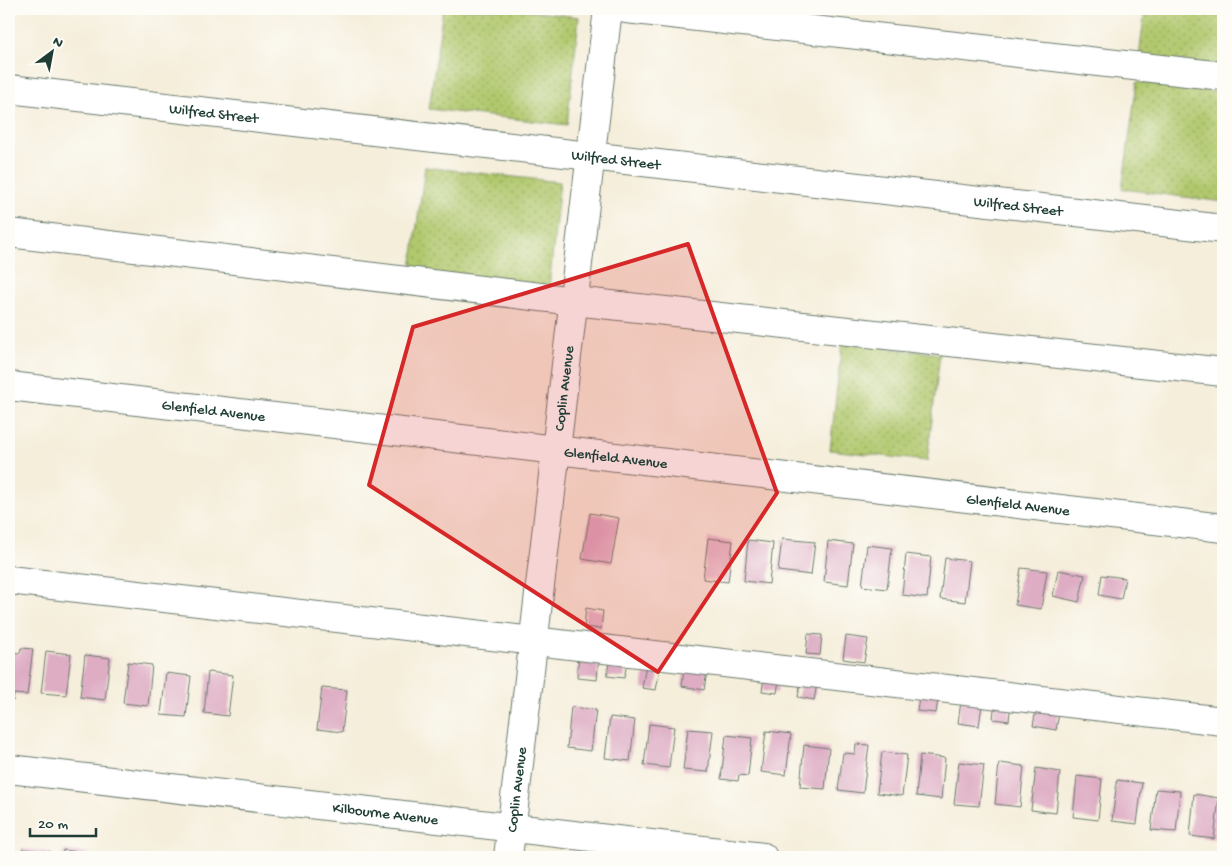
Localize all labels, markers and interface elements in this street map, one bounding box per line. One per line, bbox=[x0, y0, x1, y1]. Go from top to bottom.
north arrow bbox=[28, 28, 78, 78]
text: N bbox=[49, 33, 66, 53]
street label: Wilfred Street bbox=[168, 101, 261, 129]
street label: Wilfred Street bbox=[570, 147, 663, 175]
street label: Wilfred Street bbox=[973, 193, 1065, 222]
street label: Coplin Avenue bbox=[551, 345, 579, 432]
street label: Glenfield Avenue bbox=[161, 397, 266, 427]
street label: Glenfield Avenue bbox=[563, 444, 669, 474]
street label: Glenfield Avenue bbox=[965, 491, 1071, 521]
street label: Coplin Avenue bbox=[504, 746, 532, 833]
street label: Kilbourne Avenue bbox=[331, 800, 439, 830]
scale bar bbox=[30, 806, 96, 838]
text: 20 m bbox=[38, 816, 68, 834]

